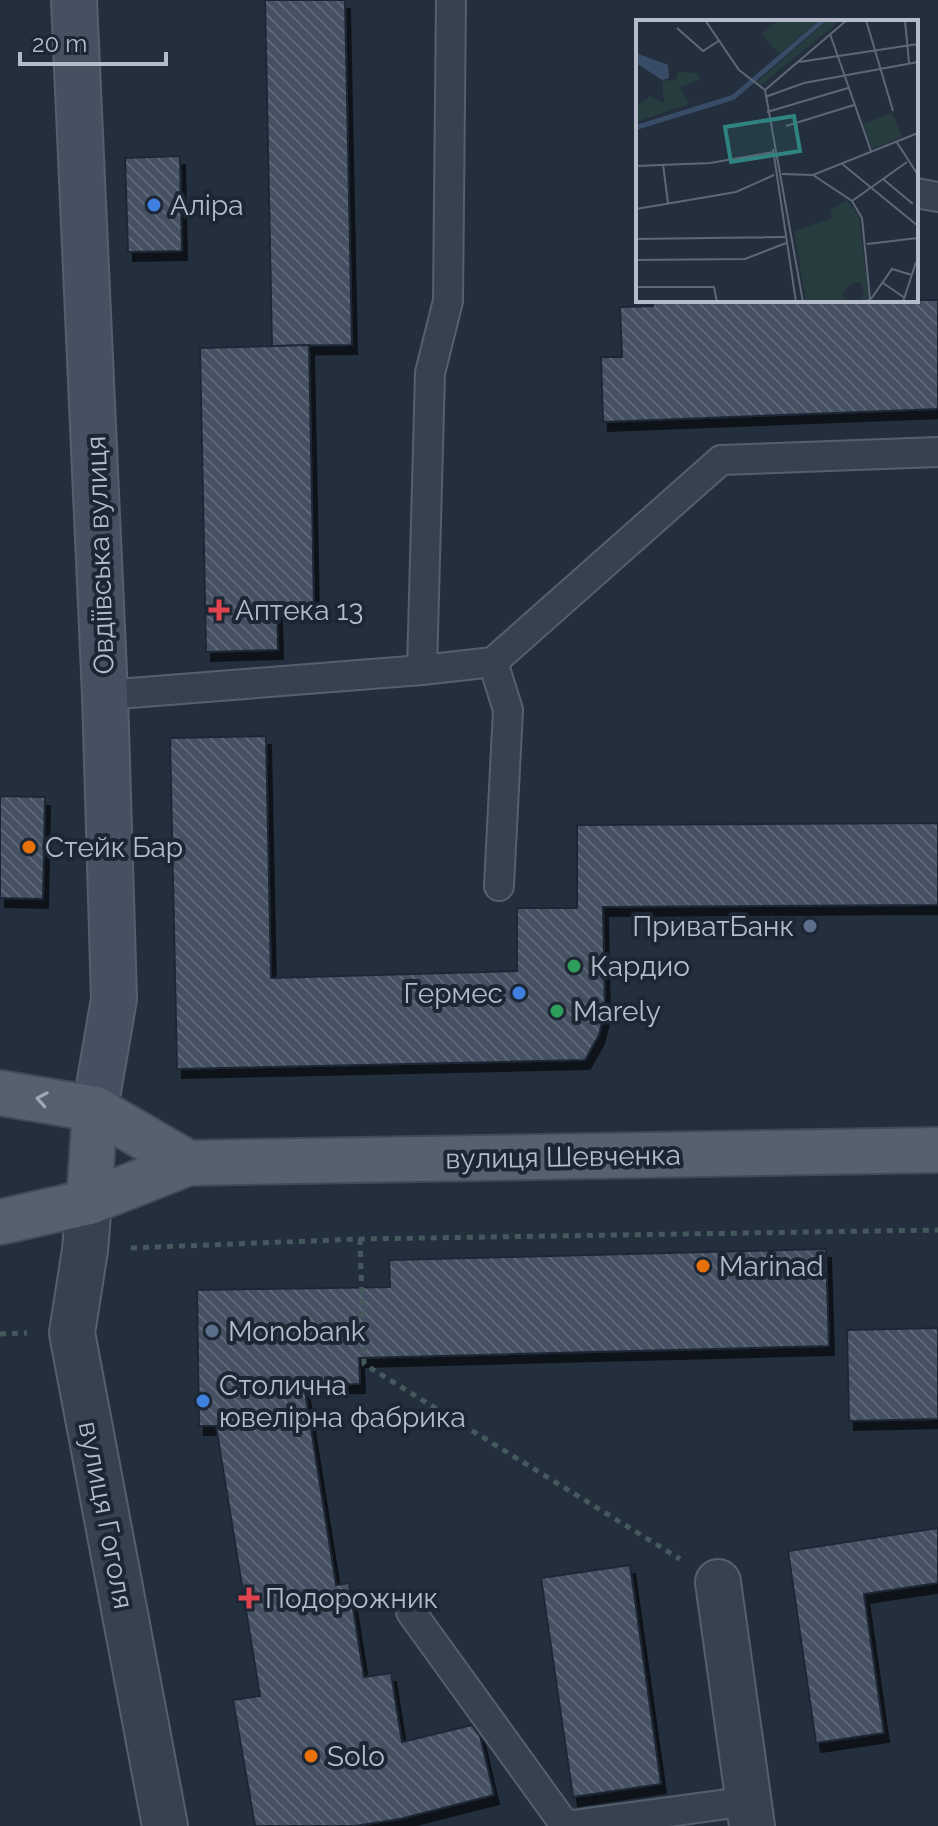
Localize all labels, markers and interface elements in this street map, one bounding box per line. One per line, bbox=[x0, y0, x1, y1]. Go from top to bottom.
scale bar bbox=[20, 16, 166, 66]
inset map bbox=[636, 20, 918, 302]
text: 20 m bbox=[32, 29, 87, 58]
place label: Аліра bbox=[170, 189, 244, 222]
marker: Аліра bbox=[145, 196, 163, 214]
street label: Овдіївська вулиця bbox=[79, 435, 121, 675]
place label: Аптека 13 bbox=[235, 594, 363, 627]
marker: Аптека 13 bbox=[210, 601, 228, 619]
place label: Стейк Бар bbox=[45, 831, 183, 864]
marker: Стейк Бар bbox=[20, 838, 38, 856]
place label: ПриватБанк bbox=[632, 910, 794, 943]
marker: ПриватБанк bbox=[801, 917, 819, 935]
place label: Кардио bbox=[590, 950, 690, 983]
marker: Кардио bbox=[565, 957, 583, 975]
place label: Гермес bbox=[403, 977, 503, 1010]
marker: Гермес bbox=[510, 984, 528, 1002]
place label: Marely bbox=[573, 995, 661, 1028]
marker: Marely bbox=[548, 1002, 566, 1020]
one-way arrow bbox=[35, 1092, 48, 1109]
street label: вулиця Шевченка bbox=[445, 1138, 681, 1176]
place label: Marinad bbox=[719, 1250, 824, 1283]
marker: Marinad bbox=[694, 1257, 712, 1275]
place label: Monobank bbox=[228, 1315, 366, 1348]
marker: Monobank bbox=[203, 1322, 221, 1340]
place label: Столична ювелірна фабрика bbox=[219, 1369, 466, 1434]
marker: Столична ювелірна фабрика bbox=[194, 1392, 212, 1410]
street label: вулиця Гоголя bbox=[72, 1419, 140, 1611]
place label: Подорожник bbox=[265, 1582, 438, 1615]
marker: Подорожник bbox=[240, 1589, 258, 1607]
place label: Solo bbox=[327, 1740, 385, 1773]
marker: Solo bbox=[302, 1747, 320, 1765]

